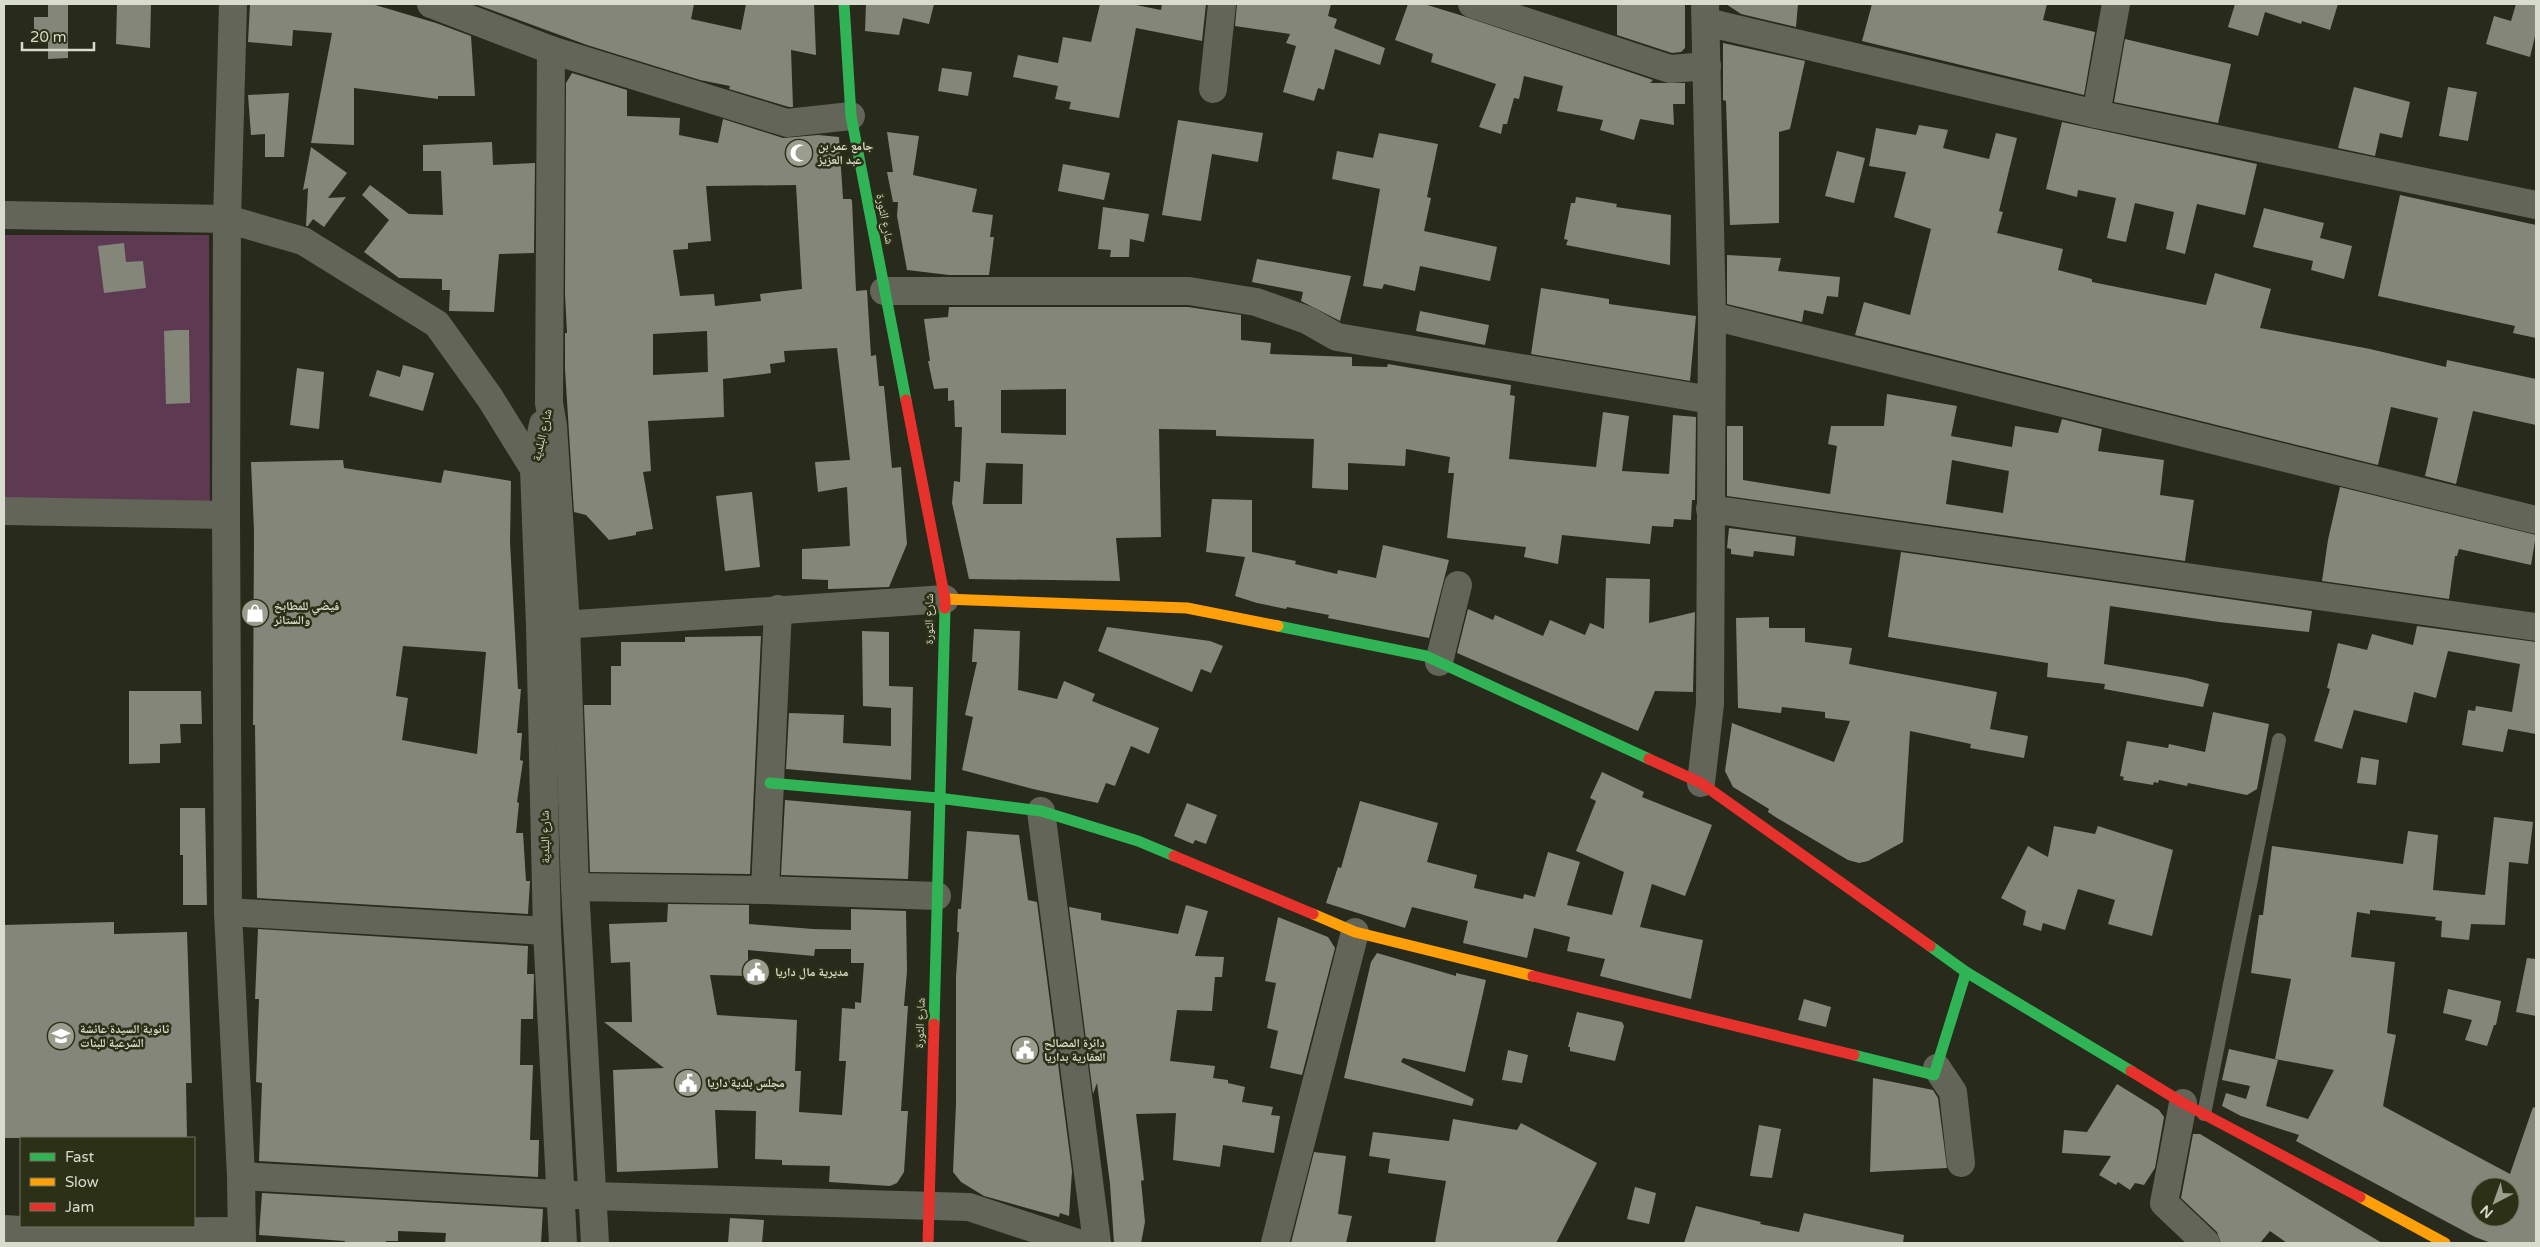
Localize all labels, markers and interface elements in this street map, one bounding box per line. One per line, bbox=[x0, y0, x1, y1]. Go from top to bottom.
scale bar bbox=[22, 20, 95, 52]
text: 20 m bbox=[30, 28, 67, 46]
mosque icon: جامع عمر بن عبد العزيز bbox=[784, 138, 814, 168]
place label: جامع عمر بن عبد العزيز bbox=[817, 139, 873, 167]
street label: شارع الثورة bbox=[872, 193, 897, 246]
street label: شارع البلدية bbox=[529, 408, 556, 463]
street label: شارع الثورة bbox=[922, 593, 937, 644]
shop icon: فيضي للمطابخ والستائر bbox=[240, 598, 270, 628]
place label: فيضي للمطابخ والستائر bbox=[273, 599, 339, 627]
street label: شارع البلدية bbox=[538, 810, 553, 864]
public building icon: مديرية مال داريا bbox=[741, 957, 771, 987]
place label: مديرية مال داريا bbox=[775, 965, 849, 980]
street label: شارع الثورة bbox=[912, 997, 929, 1049]
school or university icon: ثانوية السيدة عائشة الشرعية للبنات bbox=[46, 1021, 76, 1051]
place label: ثانوية السيدة عائشة الشرعية للبنات bbox=[80, 1022, 170, 1050]
public building icon: دائرة المصالح العقارية بداريا bbox=[1010, 1035, 1040, 1065]
place label: دائرة المصالح العقارية بداريا bbox=[1044, 1036, 1106, 1064]
public building icon: مجلس بلدية داريا bbox=[673, 1068, 703, 1098]
place label: مجلس بلدية داريا bbox=[707, 1076, 785, 1091]
legend bbox=[20, 1137, 195, 1227]
text: Fast bbox=[65, 1148, 95, 1166]
text: Slow bbox=[65, 1173, 99, 1191]
north arrow bbox=[2470, 1177, 2520, 1227]
text: Jam bbox=[65, 1198, 94, 1216]
text: N bbox=[2477, 1201, 2497, 1222]

